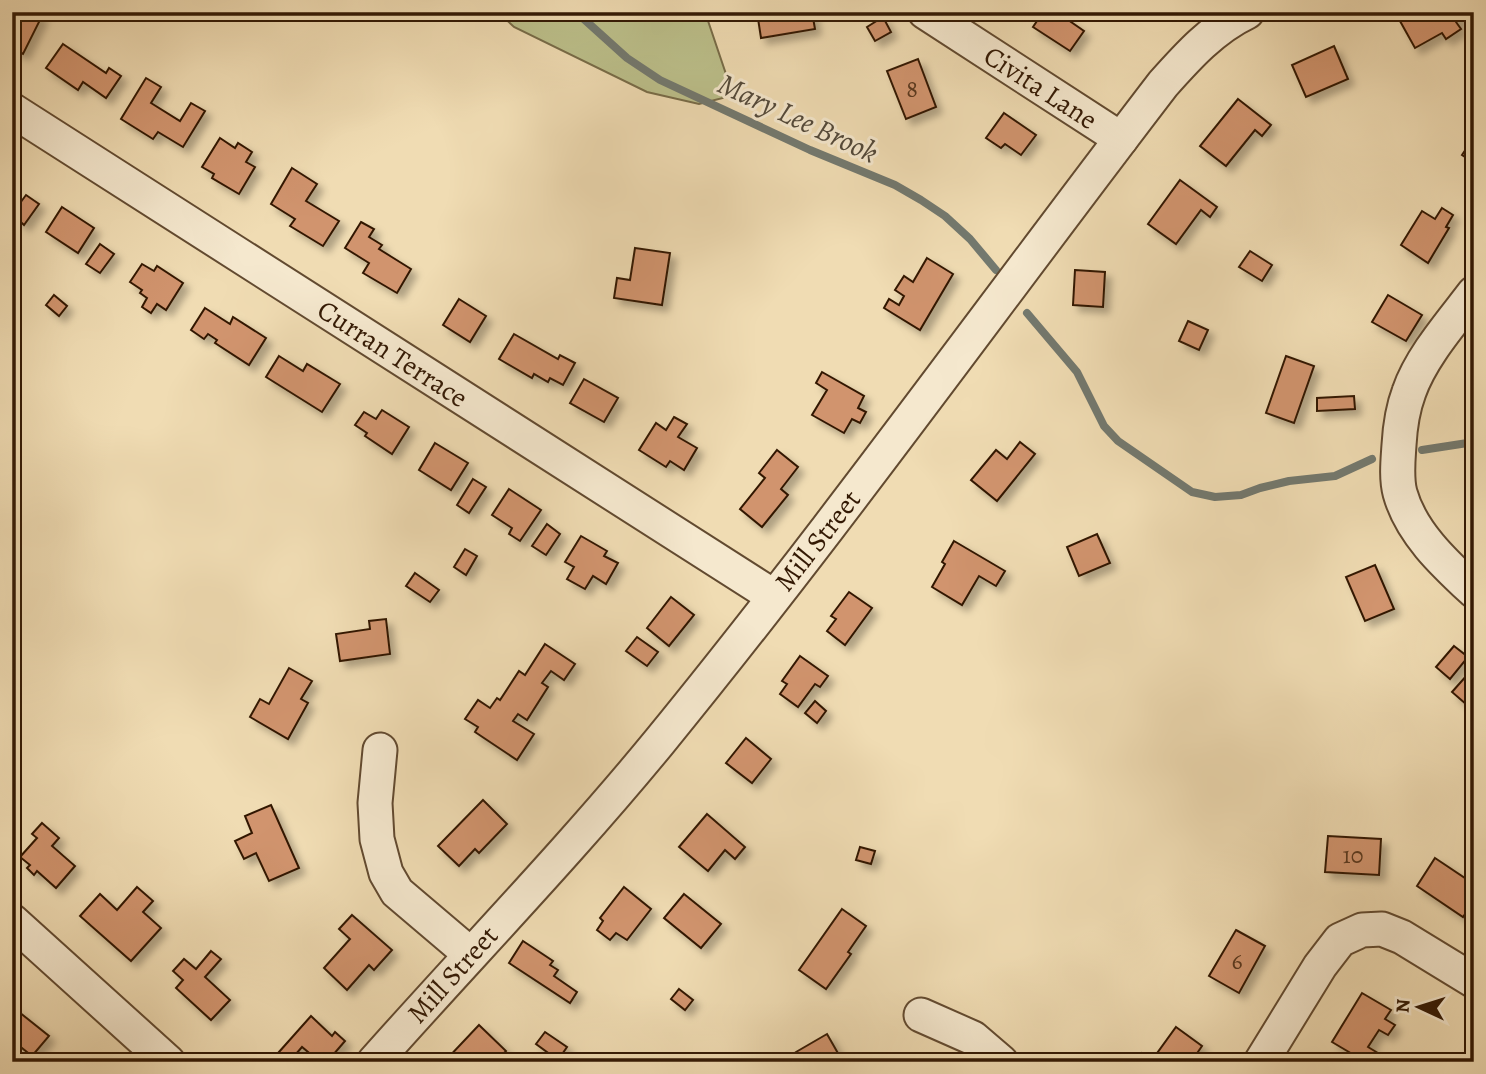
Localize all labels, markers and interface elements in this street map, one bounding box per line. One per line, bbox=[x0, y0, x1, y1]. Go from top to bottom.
street label: Civita Lane bbox=[976, 37, 1105, 139]
water label: Mary Lee Brook bbox=[711, 63, 885, 173]
house number: 8 bbox=[906, 73, 918, 105]
street label: Curran Terrace bbox=[310, 291, 475, 417]
street label: Mill Street bbox=[766, 482, 870, 599]
house number: 10 bbox=[1343, 839, 1364, 871]
street label: Mill Street bbox=[399, 918, 507, 1032]
house number: 6 bbox=[1231, 945, 1243, 977]
north arrow bbox=[1384, 972, 1454, 1042]
text: N bbox=[1390, 998, 1417, 1014]

